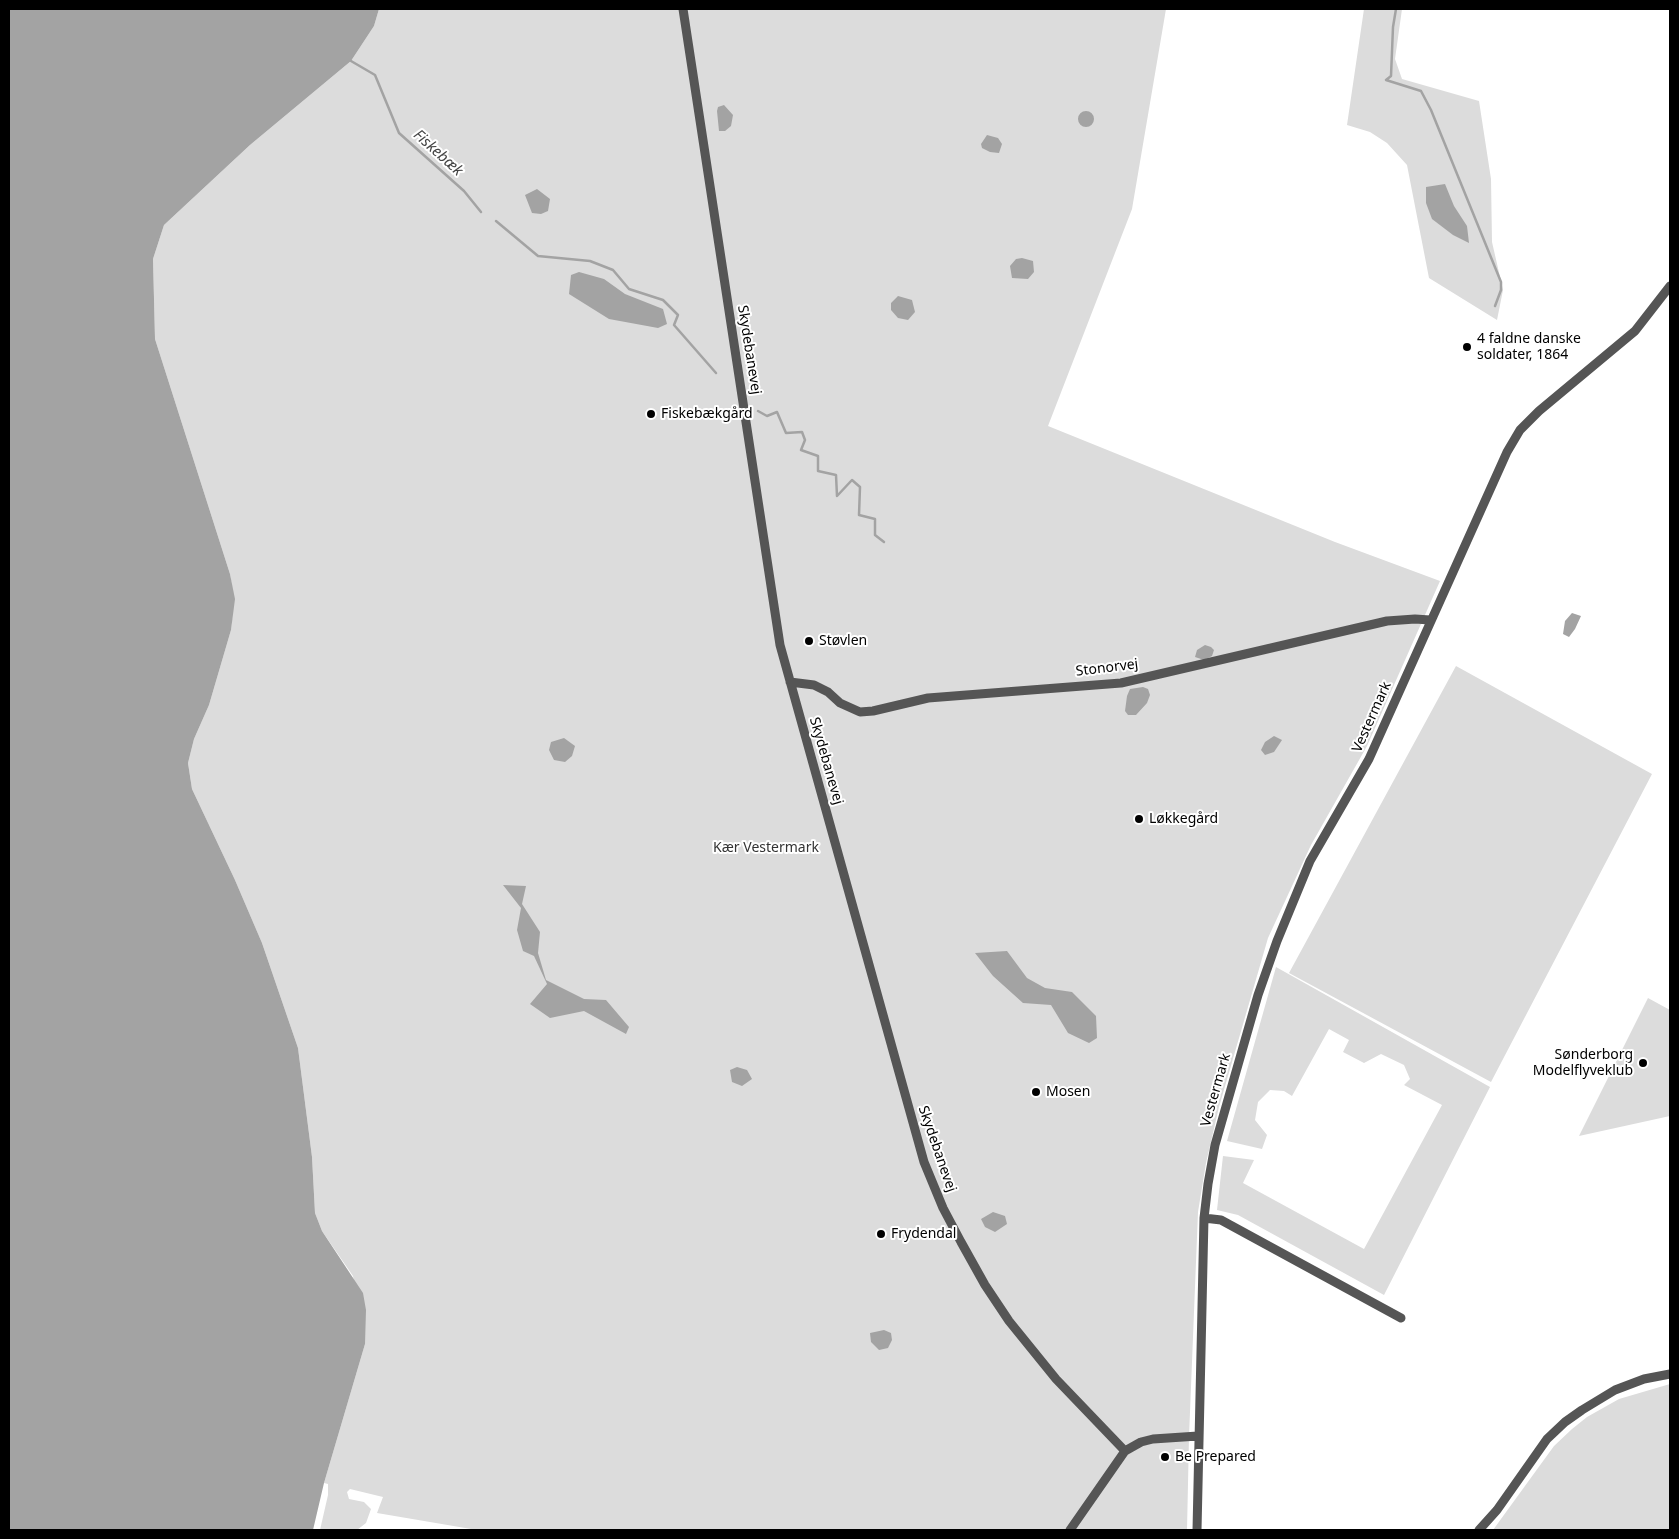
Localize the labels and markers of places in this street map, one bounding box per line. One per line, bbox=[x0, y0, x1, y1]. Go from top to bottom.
place label: 4 faldne danske soldater, 1864 bbox=[1477, 331, 1581, 364]
marker: 4 faldne danske soldater, 1864 bbox=[1461, 341, 1473, 353]
place label: Fiskebækgård bbox=[661, 406, 753, 422]
marker: Fiskebækgård bbox=[645, 408, 657, 420]
place label: Støvlen bbox=[819, 633, 867, 649]
marker: Støvlen bbox=[803, 635, 815, 647]
place label: Løkkegård bbox=[1149, 811, 1218, 827]
marker: Løkkegård bbox=[1133, 813, 1145, 825]
place label: Sønderborg Modelflyveklub bbox=[1533, 1047, 1633, 1080]
marker: Sønderborg Modelflyveklub bbox=[1637, 1057, 1649, 1069]
place label: Mosen bbox=[1046, 1084, 1090, 1100]
marker: Mosen bbox=[1030, 1086, 1042, 1098]
place label: Frydendal bbox=[891, 1226, 956, 1242]
marker: Frydendal bbox=[875, 1228, 887, 1240]
place label: Be Prepared bbox=[1175, 1449, 1256, 1465]
marker: Be Prepared bbox=[1159, 1451, 1171, 1463]

